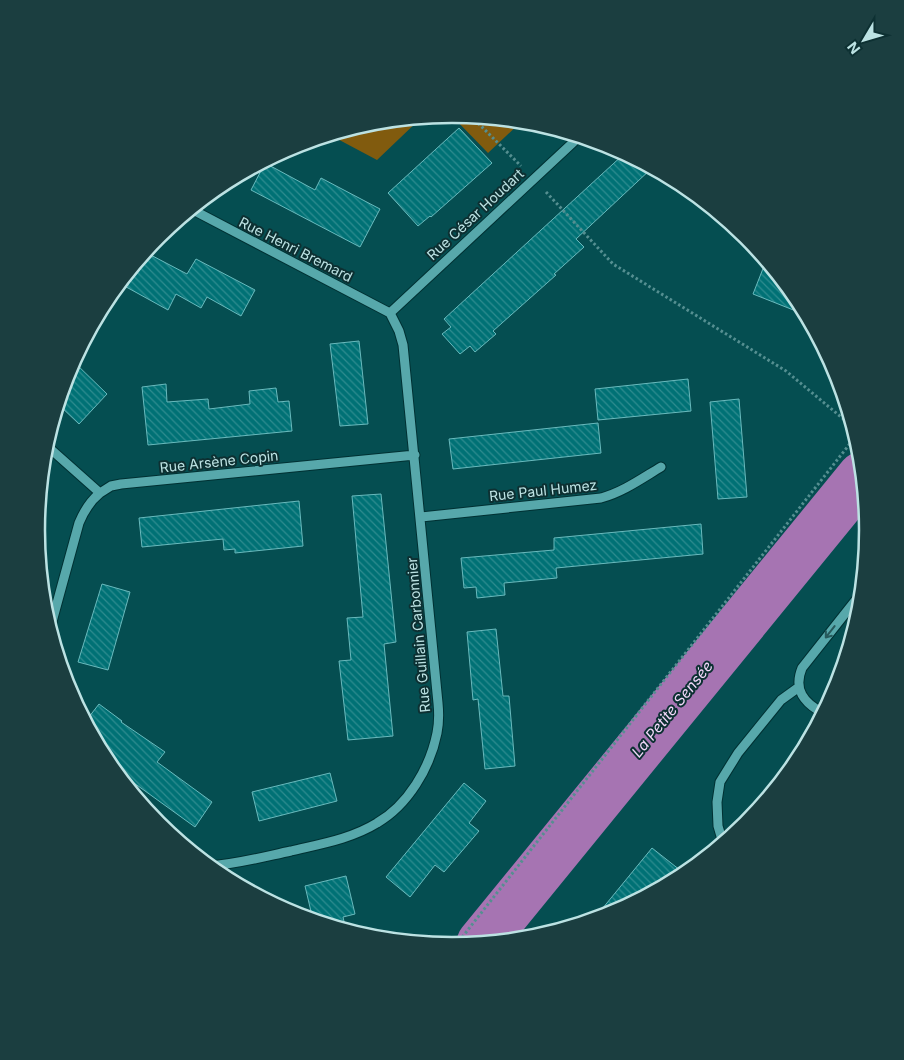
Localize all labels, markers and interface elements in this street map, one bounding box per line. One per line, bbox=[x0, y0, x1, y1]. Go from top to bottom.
north arrow bbox=[839, 15, 889, 65]
text: N bbox=[843, 39, 863, 58]
street label: Rue César Houdart bbox=[423, 165, 527, 263]
street label: Rue Henri Bremard bbox=[236, 213, 356, 285]
street label: Rue Arsène Copin bbox=[159, 446, 279, 476]
street label: Rue Paul Humez bbox=[488, 476, 598, 504]
street label: Rue Guillain Carbonnier bbox=[403, 557, 433, 713]
one-way arrow bbox=[825, 625, 836, 638]
water label: La Petite Sensée bbox=[627, 657, 717, 761]

